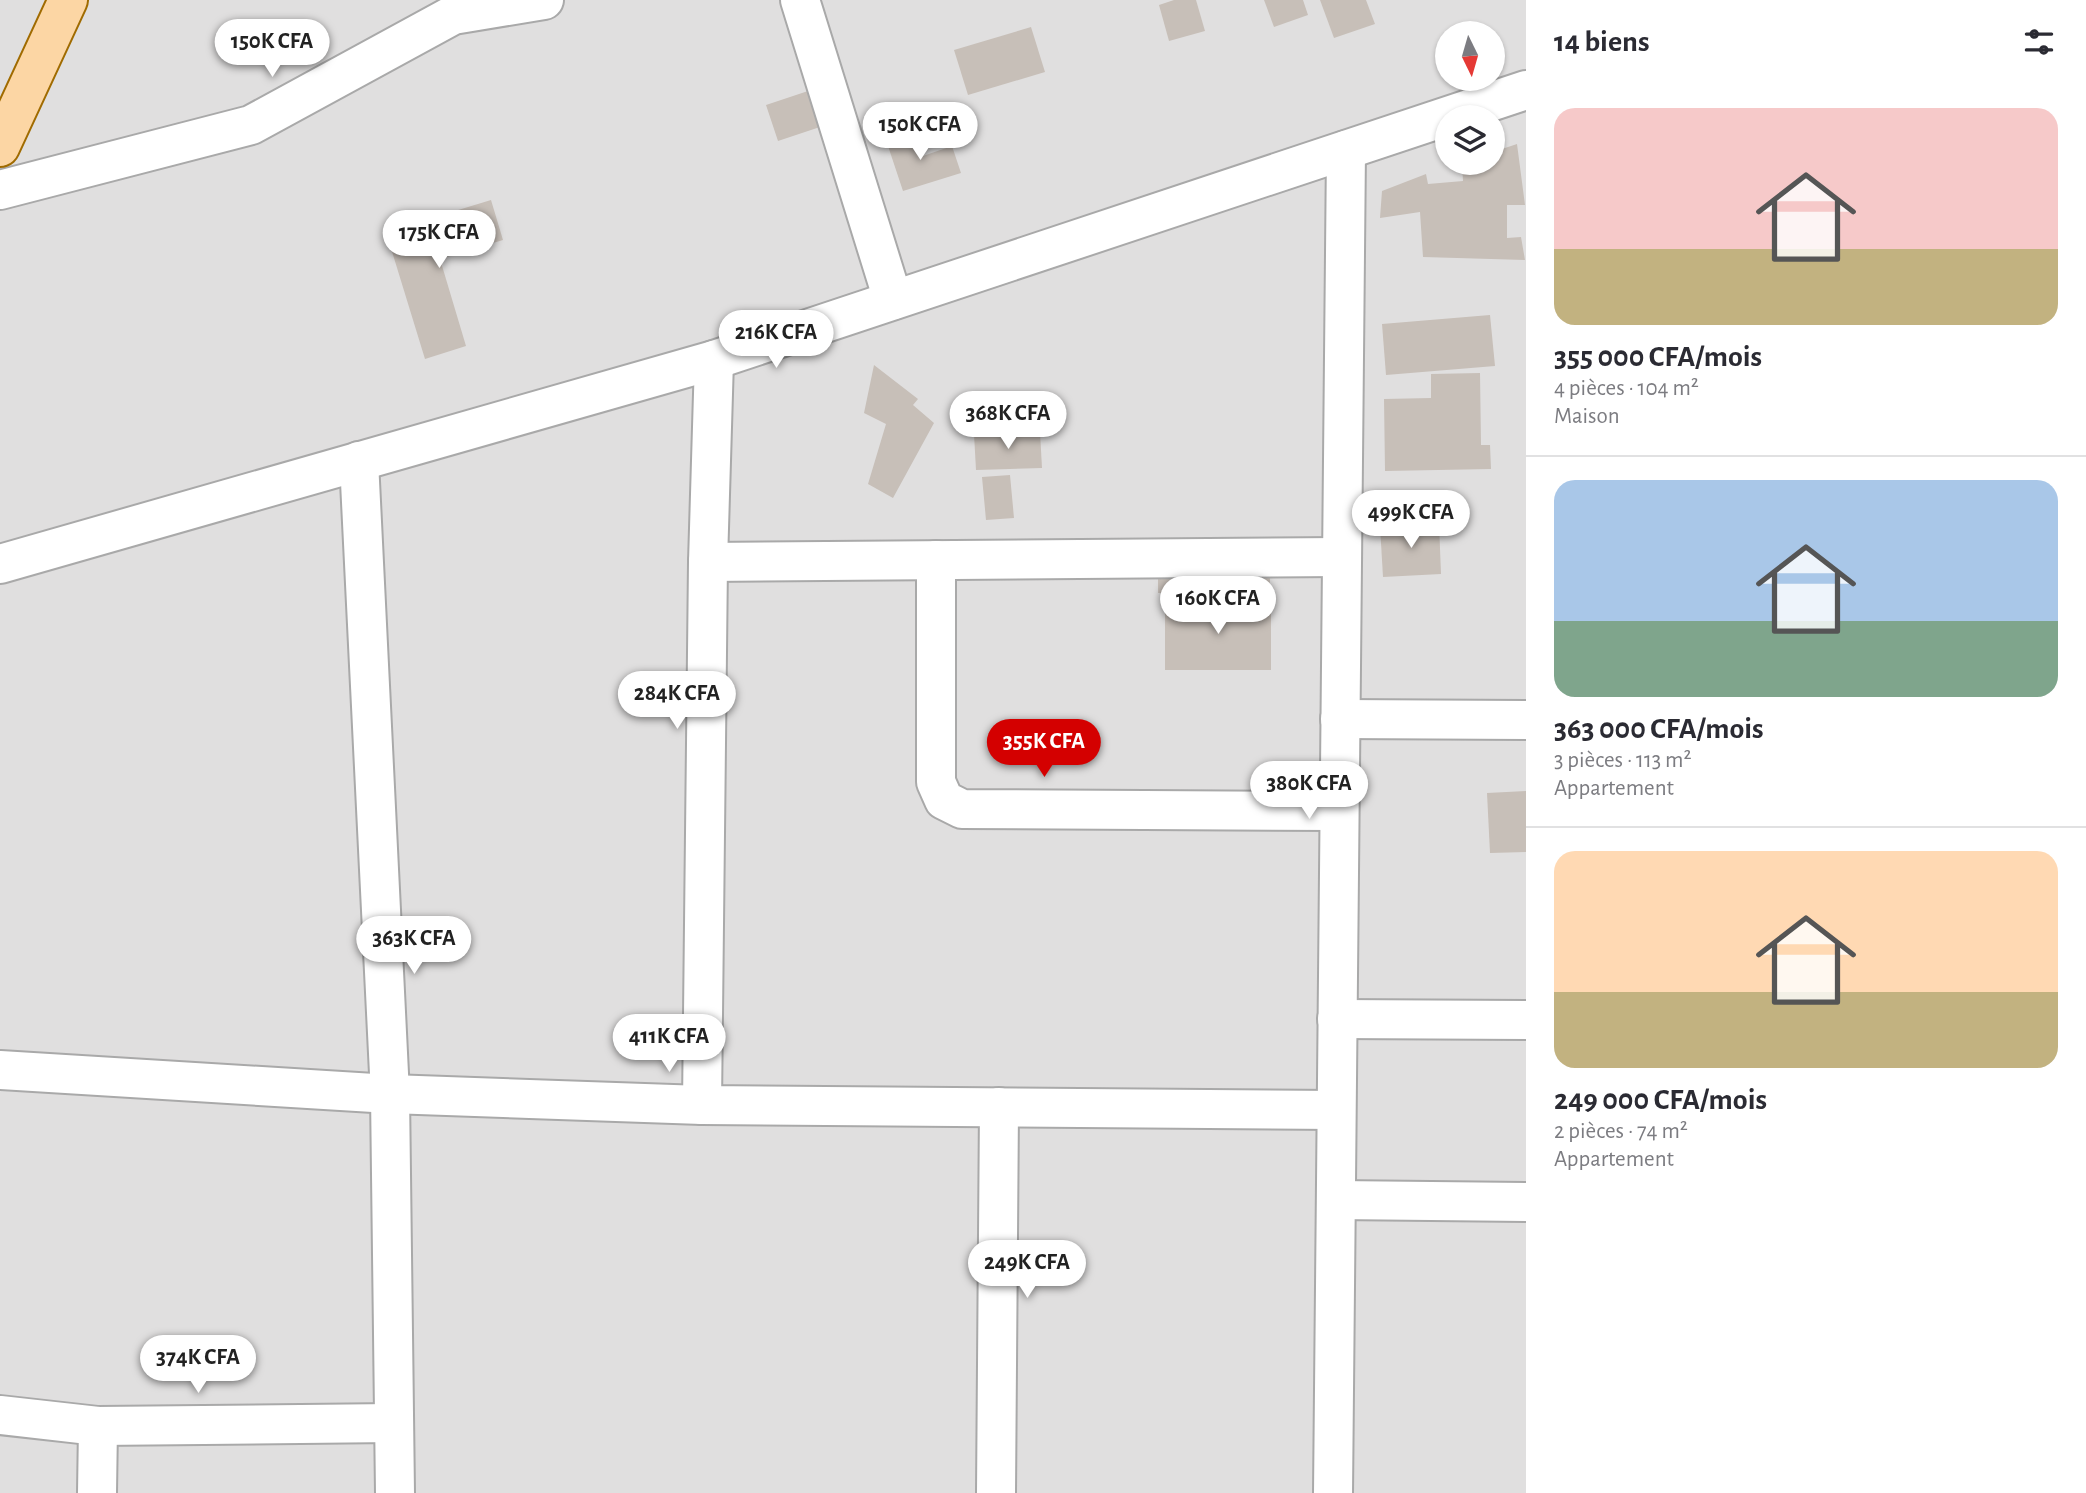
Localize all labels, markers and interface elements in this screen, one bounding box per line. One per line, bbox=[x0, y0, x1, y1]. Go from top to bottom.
pin: 150K CFA bbox=[200, 20, 344, 79]
north arrow bbox=[1435, 21, 1505, 91]
map controls bbox=[1435, 21, 1505, 175]
icon: filters bbox=[2020, 23, 2058, 61]
text: 14 biens bbox=[1554, 27, 1650, 57]
text: 150K CFA bbox=[231, 30, 313, 53]
pin: 150K CFA bbox=[848, 102, 992, 162]
button: layers bbox=[1435, 105, 1505, 175]
text: 150K CFA bbox=[879, 113, 961, 136]
icon: home bbox=[1743, 154, 1869, 280]
pin: 175K CFA bbox=[367, 210, 511, 270]
text: 175K CFA bbox=[399, 221, 479, 244]
pin: 216K CFA bbox=[704, 310, 848, 370]
text: 216K CFA bbox=[735, 321, 817, 344]
text: 355 000 CFA/mois bbox=[1554, 342, 1762, 372]
text: 4 pièces · 104 m² bbox=[1554, 377, 1699, 400]
pin: 368K CFA bbox=[936, 392, 1080, 451]
text: 368K CFA bbox=[966, 402, 1050, 425]
text: Maison bbox=[1554, 405, 1620, 428]
pin: 499K CFA bbox=[1339, 490, 1483, 550]
text: 499K CFA bbox=[1368, 501, 1454, 524]
icon: home bbox=[1743, 526, 1869, 652]
pin: 160K CFA bbox=[1146, 576, 1290, 636]
text: 160K CFA bbox=[1176, 587, 1260, 610]
pin: 284K CFA bbox=[605, 672, 749, 731]
text: 284K CFA bbox=[634, 682, 720, 705]
text: 363 000 CFA/mois bbox=[1554, 714, 1764, 744]
pin: 355K CFA bbox=[972, 720, 1116, 779]
text: 355K CFA bbox=[1003, 730, 1085, 753]
text: 3 pièces · 113 m² bbox=[1554, 749, 1692, 772]
pin: 380K CFA bbox=[1237, 762, 1381, 821]
text: 380K CFA bbox=[1266, 772, 1352, 795]
text: Appartement bbox=[1554, 777, 1674, 800]
icon: home bbox=[1743, 897, 1869, 1023]
pin: 363K CFA bbox=[342, 916, 486, 976]
text: 363K CFA bbox=[372, 927, 456, 950]
pin: 411K CFA bbox=[597, 1014, 741, 1074]
text: 411K CFA bbox=[629, 1025, 709, 1048]
text: 249 000 CFA/mois bbox=[1554, 1085, 1767, 1115]
text: 2 pièces · 74 m² bbox=[1554, 1120, 1688, 1143]
text: Appartement bbox=[1554, 1148, 1674, 1171]
pin: 249K CFA bbox=[955, 1240, 1099, 1300]
text: 249K CFA bbox=[984, 1251, 1070, 1274]
pin: 374K CFA bbox=[126, 1336, 270, 1395]
text: 374K CFA bbox=[156, 1346, 240, 1369]

